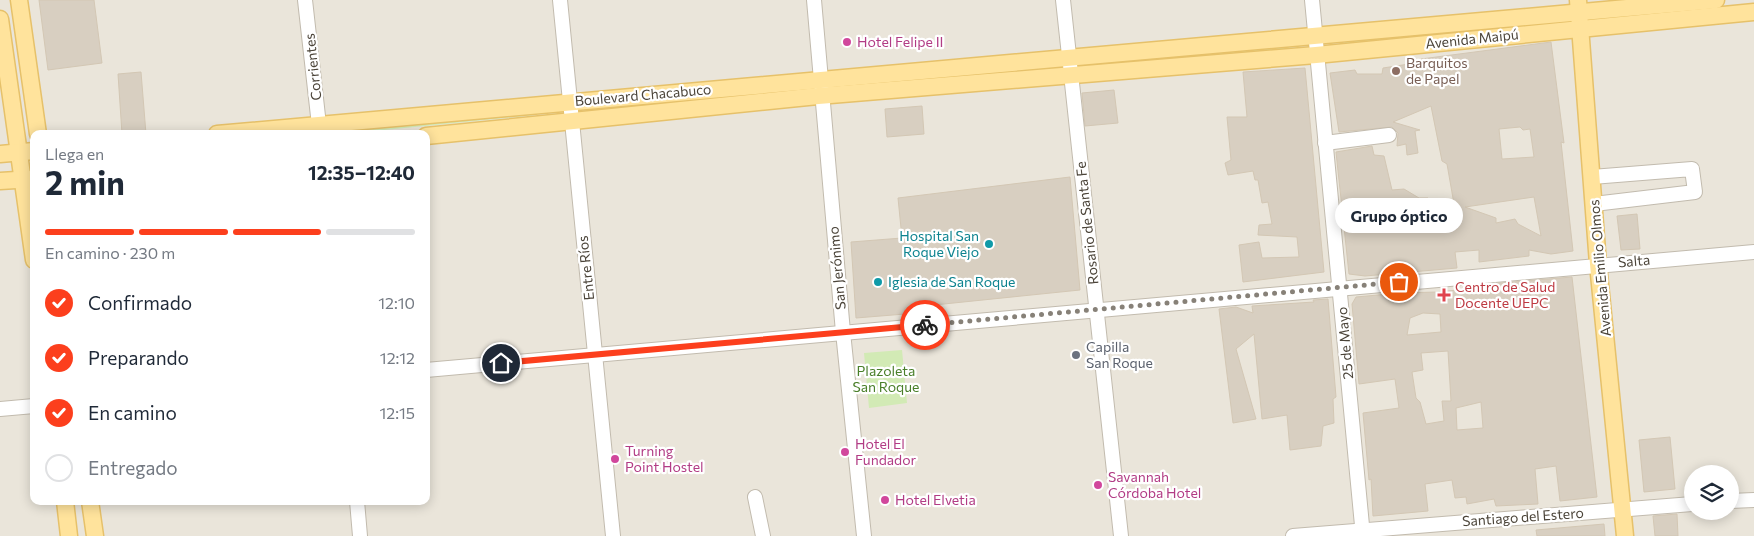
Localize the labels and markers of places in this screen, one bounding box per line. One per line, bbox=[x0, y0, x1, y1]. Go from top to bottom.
place label: Hotel Felipe II bbox=[857, 33, 943, 50]
marker: Hotel Felipe II bbox=[841, 36, 853, 48]
place label: Barquitos de Papel bbox=[1406, 54, 1468, 87]
marker: Barquitos de Papel bbox=[1390, 65, 1402, 77]
callout: Grupo óptico bbox=[1335, 197, 1463, 232]
place label: Hospital San Roque Viejo bbox=[899, 227, 979, 260]
marker: Hospital San Roque Viejo bbox=[983, 238, 995, 250]
pin bbox=[1378, 261, 1420, 303]
place label: Iglesia de San Roque bbox=[888, 273, 1015, 290]
marker: Iglesia de San Roque bbox=[872, 276, 884, 288]
place label: Centro de Salud Docente UEPC bbox=[1455, 278, 1555, 311]
marker: Centro de Salud Docente UEPC bbox=[1437, 288, 1451, 302]
place label: Capilla San Roque bbox=[1086, 338, 1153, 371]
pin bbox=[480, 342, 522, 384]
marker: Capilla San Roque bbox=[1070, 349, 1082, 361]
place label: Hotel El Fundador bbox=[855, 435, 917, 468]
place label: Turning Point Hostel bbox=[625, 442, 704, 475]
marker: Hotel El Fundador bbox=[839, 446, 851, 458]
marker: Turning Point Hostel bbox=[609, 453, 621, 465]
place label: Savannah Córdoba Hotel bbox=[1108, 468, 1201, 501]
marker: Savannah Córdoba Hotel bbox=[1092, 479, 1104, 491]
place label: Hotel Elvetia bbox=[895, 491, 976, 508]
marker: Hotel Elvetia bbox=[879, 494, 891, 506]

